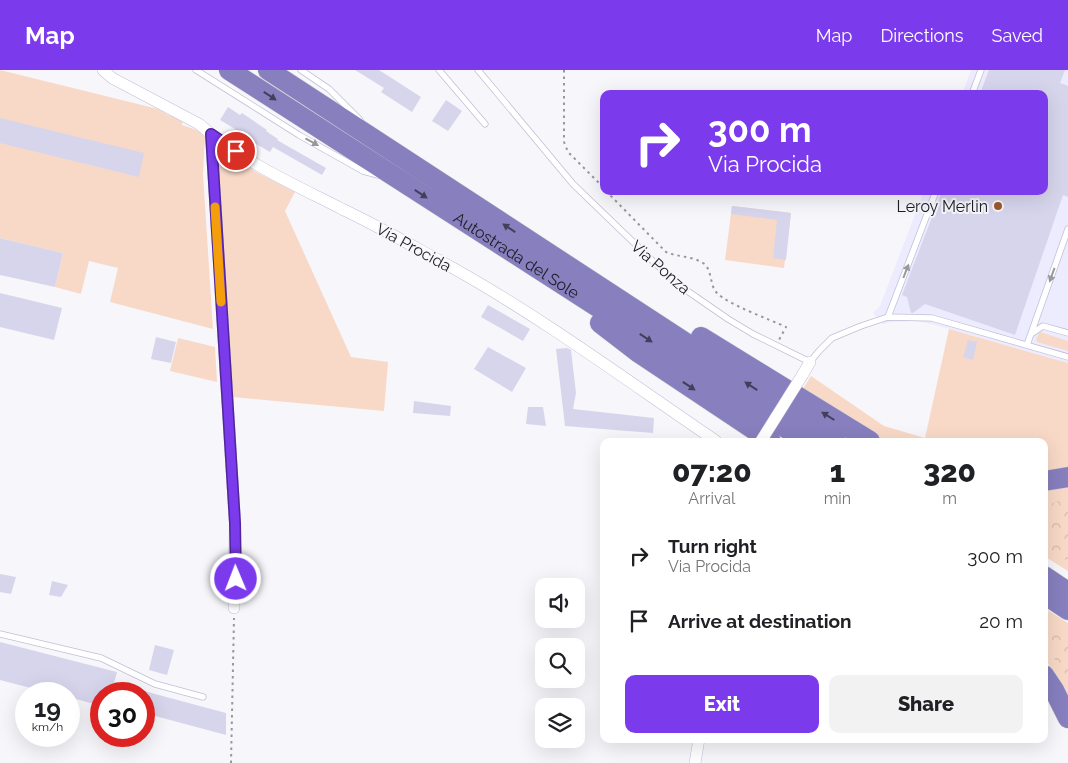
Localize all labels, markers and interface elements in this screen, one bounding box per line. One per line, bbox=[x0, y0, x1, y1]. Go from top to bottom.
text: Map bbox=[25, 21, 75, 50]
text: Map bbox=[816, 25, 852, 46]
text: Directions bbox=[880, 25, 964, 46]
text: Saved bbox=[992, 25, 1043, 46]
one-way arrow bbox=[263, 92, 276, 101]
text: 300 m bbox=[708, 109, 812, 150]
icon: right bbox=[625, 110, 690, 175]
pin bbox=[215, 130, 257, 172]
icon: arrive bbox=[222, 137, 250, 165]
one-way arrow bbox=[305, 138, 318, 147]
text: Via Procida bbox=[708, 151, 822, 177]
one-way arrow bbox=[415, 189, 428, 198]
place label: Leroy Merlin bbox=[896, 197, 988, 216]
marker: Leroy Merlin bbox=[992, 200, 1004, 212]
street label: Autostrada del Sole bbox=[450, 208, 583, 303]
street label: Via Procida bbox=[373, 219, 455, 276]
one-way arrow bbox=[502, 223, 516, 232]
street label: Via Ponza bbox=[627, 236, 694, 298]
one-way arrow bbox=[903, 264, 910, 279]
one-way arrow bbox=[1048, 267, 1055, 282]
one-way arrow bbox=[640, 334, 653, 343]
one-way arrow bbox=[745, 381, 758, 391]
one-way arrow bbox=[682, 382, 696, 391]
one-way arrow bbox=[822, 411, 835, 420]
text: 07:20 bbox=[672, 454, 752, 489]
text: 1 bbox=[830, 454, 845, 489]
text: 320 bbox=[923, 454, 976, 489]
text: Arrival bbox=[688, 489, 735, 508]
text: min bbox=[824, 489, 851, 508]
text: m bbox=[942, 489, 957, 508]
text: Turn right bbox=[668, 535, 757, 557]
icon: right bbox=[625, 542, 653, 570]
text: 300 m bbox=[967, 545, 1023, 567]
position arrow bbox=[209, 552, 261, 604]
text: Via Procida bbox=[668, 557, 751, 576]
map controls bbox=[535, 578, 585, 748]
button: sound bbox=[535, 578, 585, 628]
icon: arrive bbox=[625, 607, 653, 635]
text: Arrive at destination bbox=[668, 610, 852, 632]
text: 20 m bbox=[979, 610, 1023, 632]
button: search bbox=[535, 638, 585, 688]
button: Exit bbox=[625, 675, 819, 733]
button: Share bbox=[829, 675, 1023, 733]
speed limit sign: 30 bbox=[90, 682, 155, 747]
text: 19 bbox=[34, 693, 61, 723]
button: layers bbox=[535, 698, 585, 748]
text: km/h bbox=[32, 720, 63, 734]

